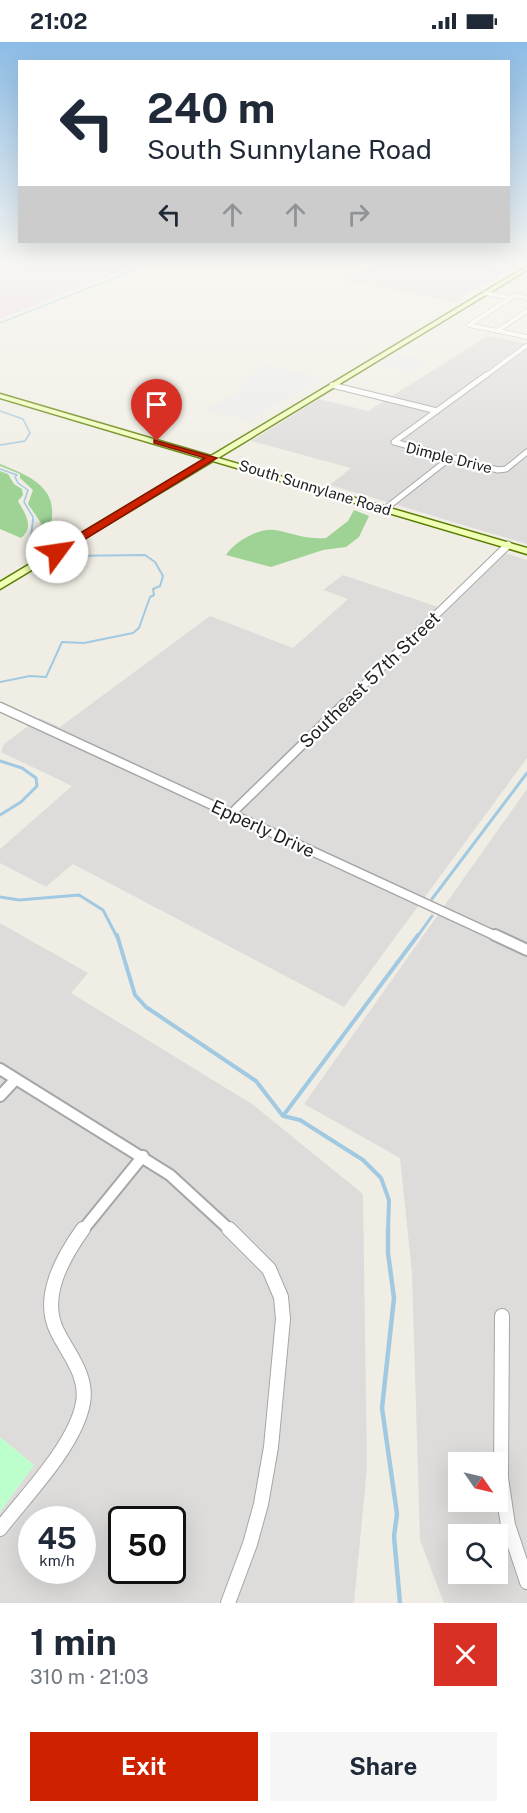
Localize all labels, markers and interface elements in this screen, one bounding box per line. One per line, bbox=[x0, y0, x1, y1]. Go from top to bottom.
text: 21:02 bbox=[30, 8, 87, 34]
text: 240 m bbox=[147, 83, 275, 132]
icon: left bbox=[48, 84, 126, 162]
text: South Sunnylane Road bbox=[147, 133, 432, 165]
icon: left bbox=[153, 198, 186, 231]
icon: ahead bbox=[216, 198, 249, 231]
icon: ahead bbox=[279, 198, 312, 231]
icon: right bbox=[342, 198, 375, 231]
pin bbox=[131, 379, 182, 441]
icon: arrive bbox=[140, 388, 173, 421]
street label: Dimple Drive bbox=[404, 439, 494, 476]
street label: South Sunnylane Road bbox=[237, 456, 393, 519]
position arrow bbox=[25, 520, 89, 584]
street label: Southeast 57th Street bbox=[295, 607, 444, 752]
street label: Epperly Drive bbox=[208, 795, 318, 862]
north arrow bbox=[448, 1452, 508, 1512]
map controls bbox=[448, 1452, 508, 1584]
speed limit sign: 50 bbox=[108, 1506, 186, 1584]
text: 45 bbox=[37, 1520, 77, 1556]
button: search bbox=[448, 1524, 508, 1584]
text: km/h bbox=[39, 1552, 75, 1569]
text: 1 min bbox=[30, 1621, 117, 1663]
button: close bbox=[434, 1623, 497, 1686]
text: 310 m · 21:03 bbox=[30, 1665, 149, 1689]
button: Exit bbox=[30, 1732, 258, 1801]
button: Share bbox=[270, 1732, 497, 1801]

